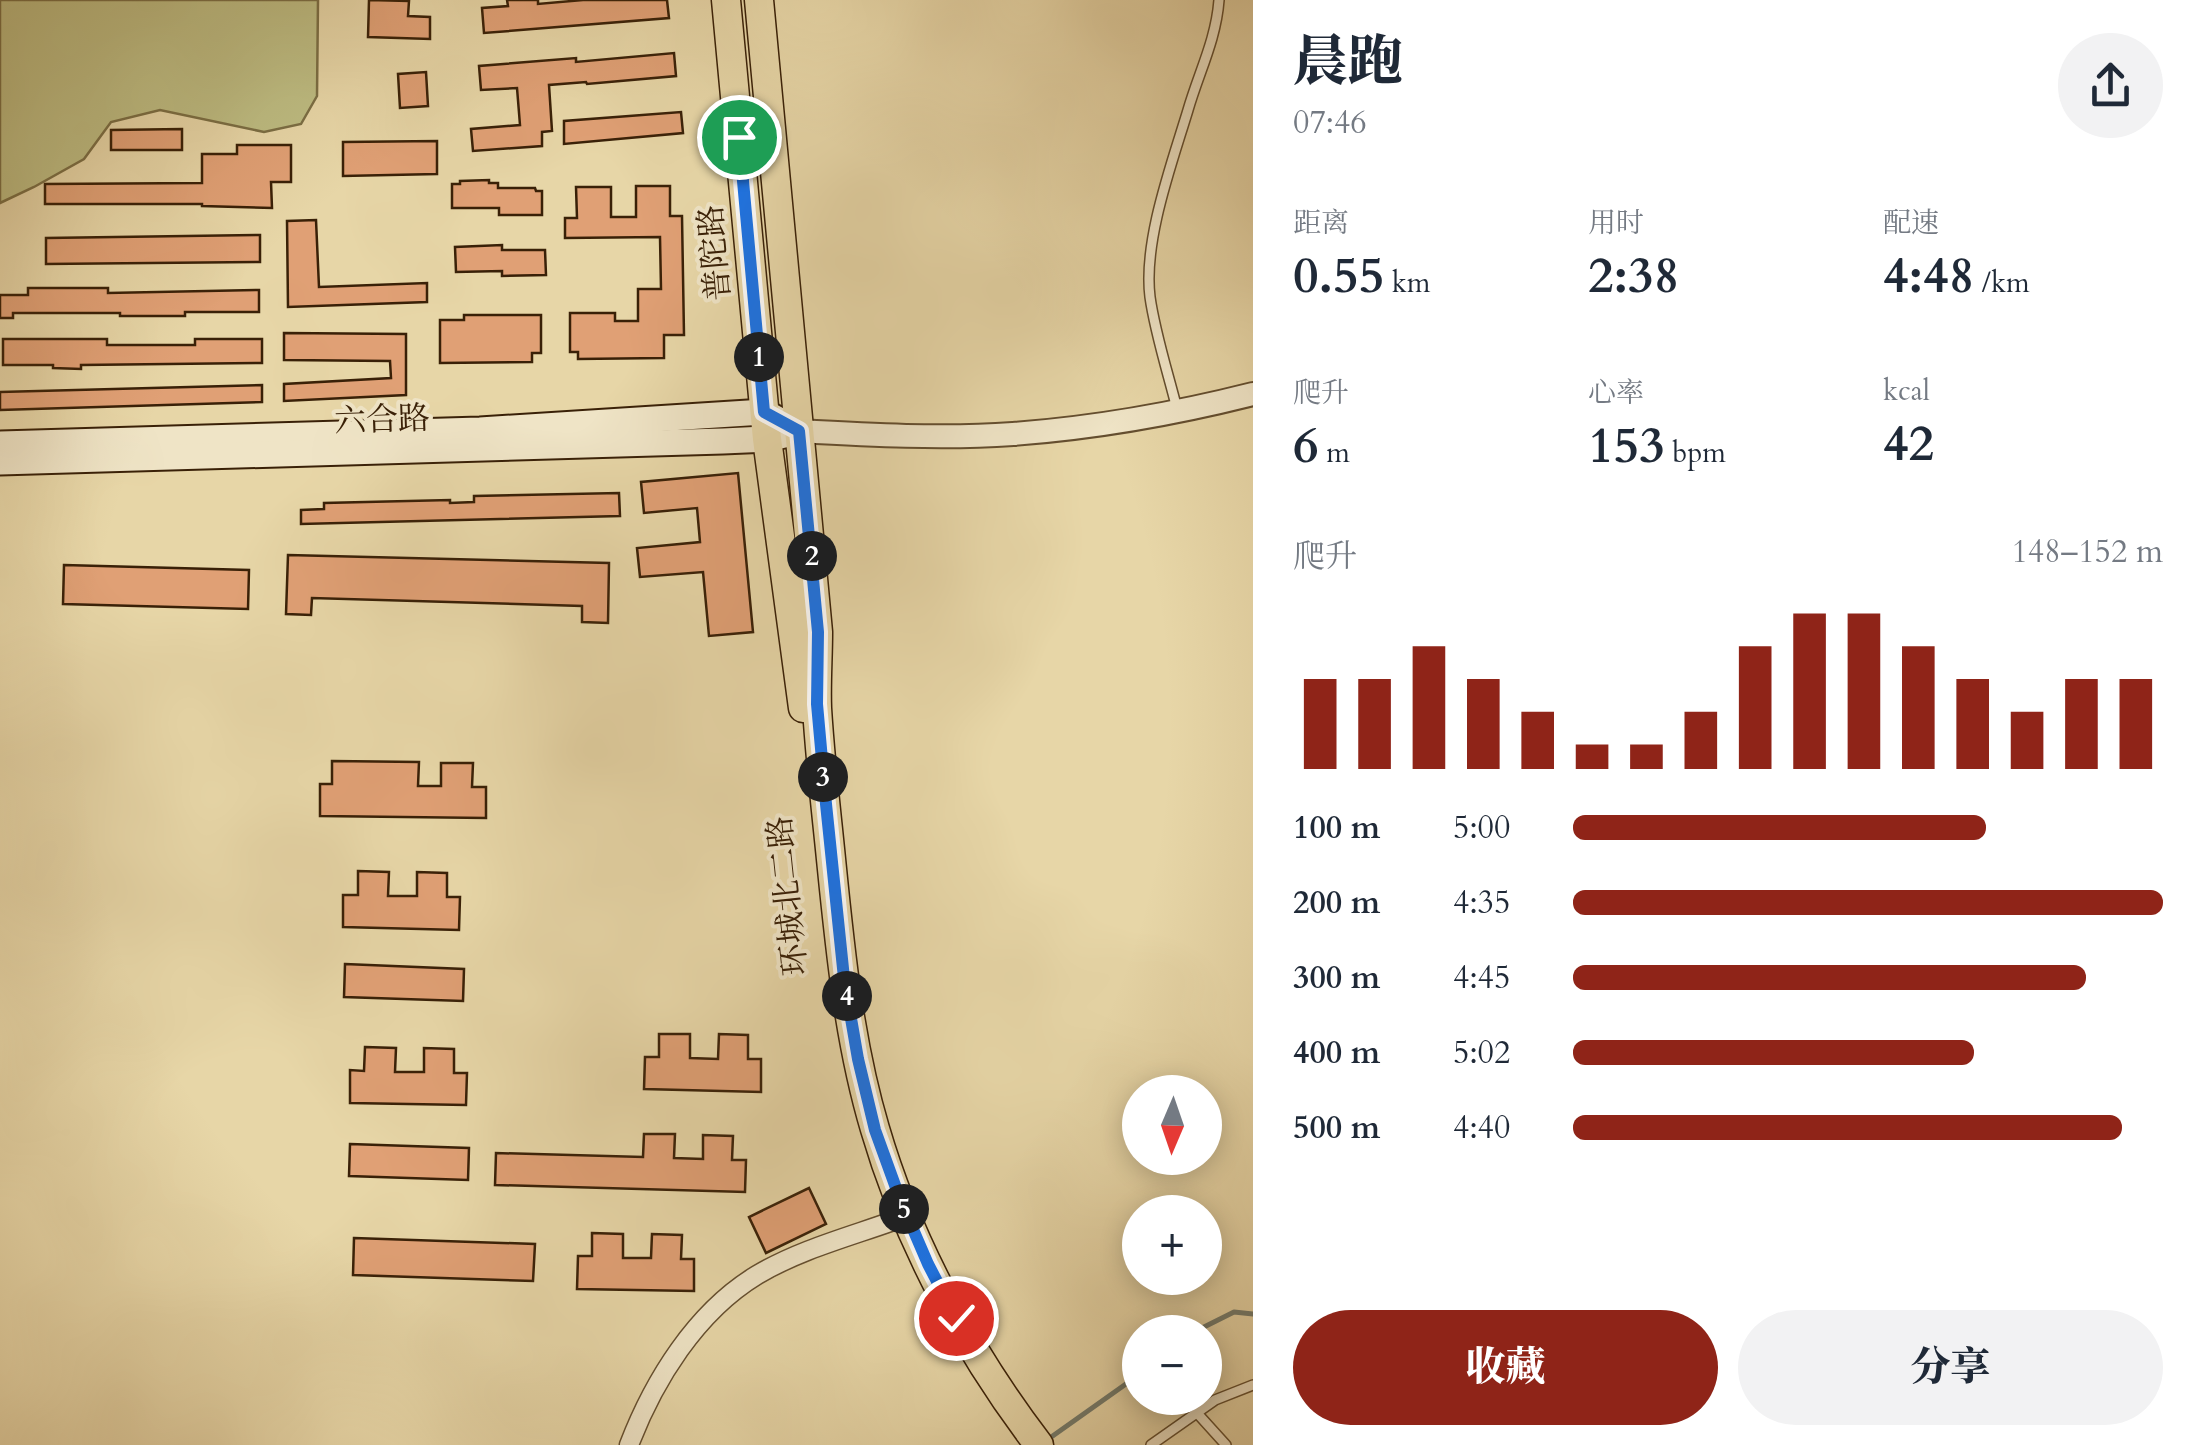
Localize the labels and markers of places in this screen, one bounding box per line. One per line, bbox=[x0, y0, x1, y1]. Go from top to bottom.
pin bbox=[697, 95, 782, 180]
pin: 1 bbox=[734, 332, 784, 382]
pin: 2 bbox=[787, 531, 837, 581]
pin: 3 bbox=[798, 752, 848, 802]
pin: 4 bbox=[822, 971, 872, 1021]
pin: 5 bbox=[879, 1184, 929, 1234]
pin bbox=[914, 1276, 999, 1361]

